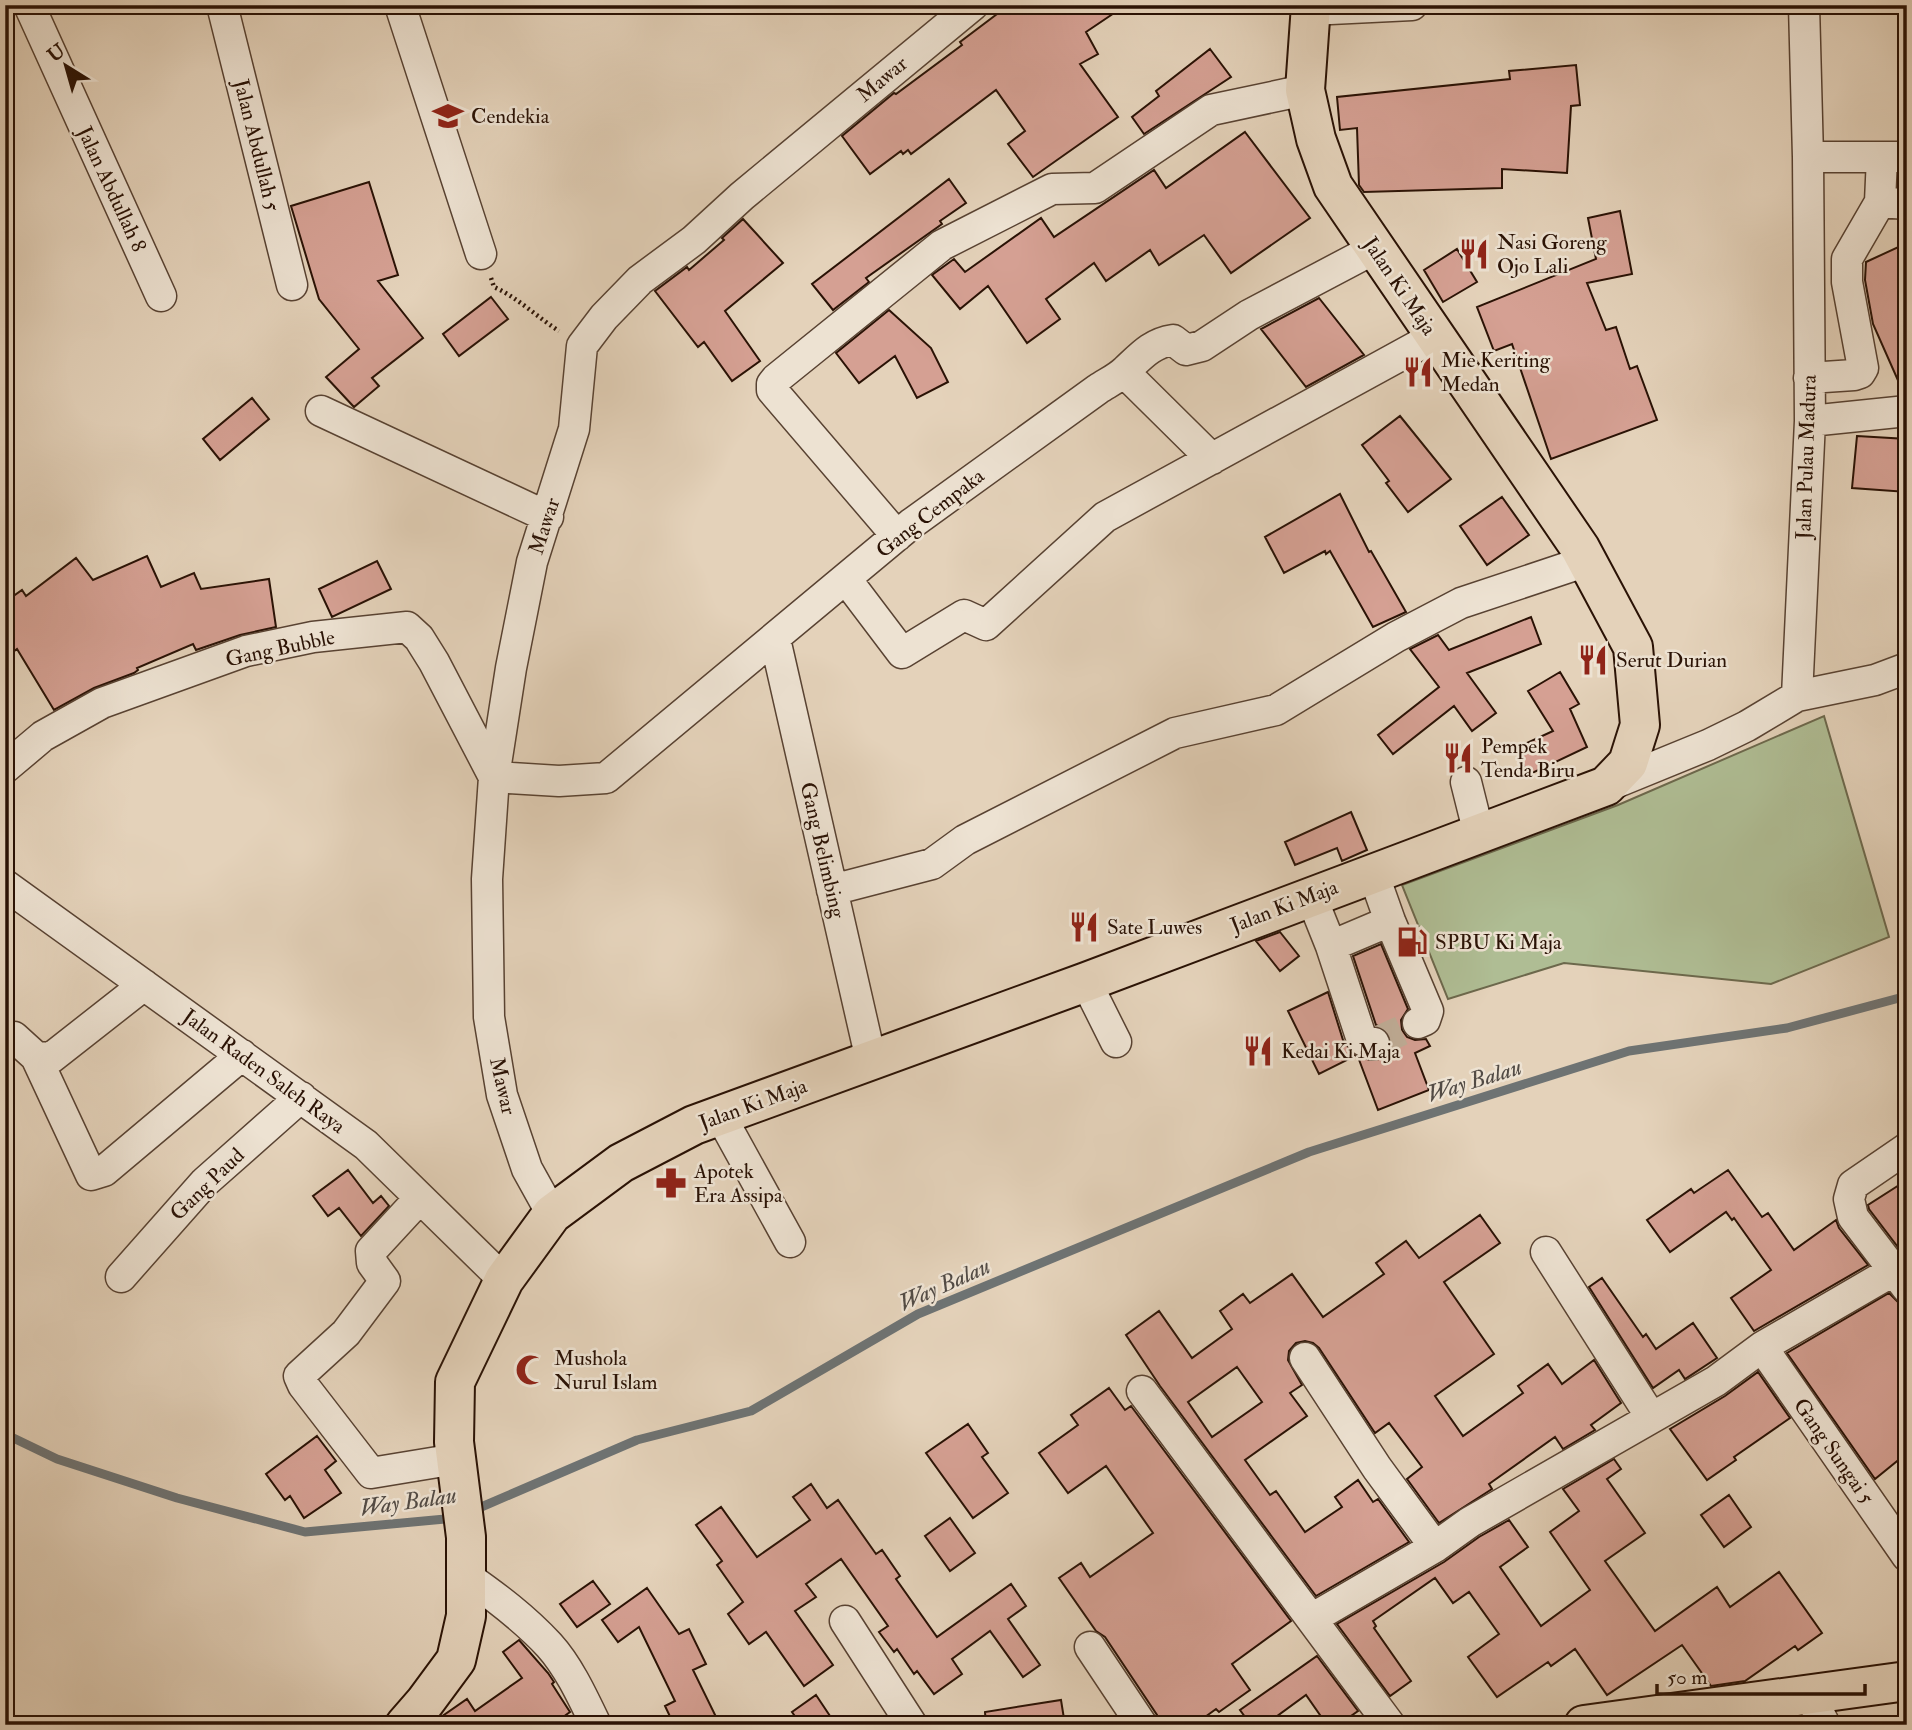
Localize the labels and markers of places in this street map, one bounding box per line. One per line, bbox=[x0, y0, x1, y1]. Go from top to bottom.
school or university icon: Cendekia bbox=[431, 99, 465, 133]
place label: Cendekia bbox=[471, 103, 550, 130]
place label: Nasi Goreng Ojo Lali bbox=[1497, 229, 1607, 280]
restaurant icon: Nasi Goreng Ojo Lali bbox=[1457, 237, 1491, 271]
place label: Mie Keriting Medan bbox=[1441, 347, 1551, 398]
restaurant icon: Mie Keriting Medan bbox=[1401, 355, 1435, 389]
restaurant icon: Serut Durian bbox=[1576, 643, 1610, 677]
place label: Serut Durian bbox=[1616, 647, 1727, 674]
place label: Pempek Tenda Biru bbox=[1481, 733, 1575, 784]
restaurant icon: Pempek Tenda Biru bbox=[1441, 741, 1475, 775]
restaurant icon: Sate Luwes bbox=[1067, 910, 1101, 944]
place label: Sate Luwes bbox=[1107, 914, 1202, 941]
fuel station icon: SPBU Ki Maja bbox=[1395, 925, 1429, 959]
place label: SPBU Ki Maja bbox=[1435, 929, 1562, 956]
restaurant icon: Kedai Ki Maja bbox=[1241, 1034, 1275, 1068]
place label: Kedai Ki Maja bbox=[1281, 1038, 1401, 1065]
place label: Apotek Era Assipa bbox=[693, 1158, 783, 1209]
pharmacy icon: Apotek Era Assipa bbox=[654, 1166, 688, 1200]
place label: Mushola Nurul Islam bbox=[554, 1345, 658, 1396]
mosque icon: Mushola Nurul Islam bbox=[514, 1353, 548, 1387]

